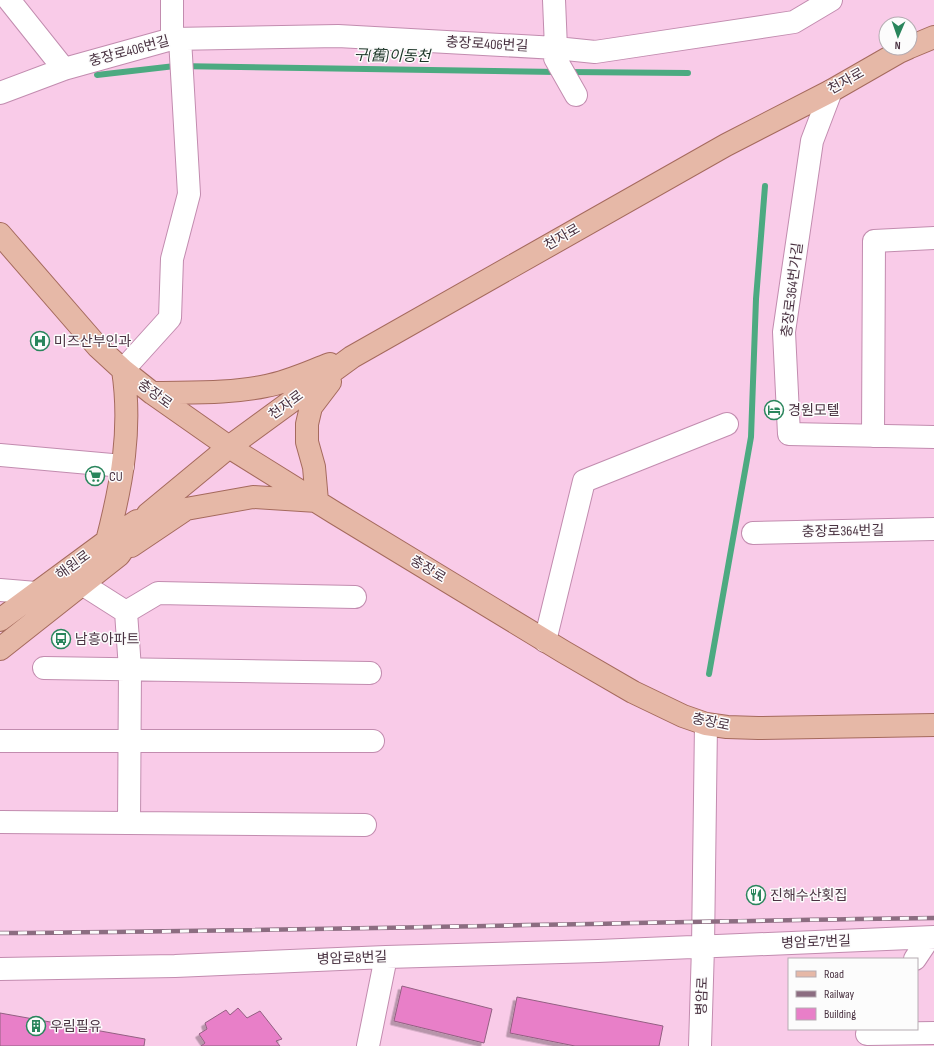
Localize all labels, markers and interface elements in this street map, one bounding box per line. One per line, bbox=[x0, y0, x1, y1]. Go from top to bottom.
north arrow bbox=[878, 16, 918, 56]
street label: 충장로406번길 bbox=[87, 32, 171, 70]
street label: 충장로406번길 bbox=[445, 33, 529, 55]
text: N bbox=[894, 39, 901, 52]
water label: 구(舊)이동천 bbox=[354, 46, 433, 66]
street label: 천자로 bbox=[825, 64, 867, 98]
street label: 천자로 bbox=[541, 220, 583, 254]
street label: 충장로364번가길 bbox=[778, 242, 806, 338]
hospital icon: 미즈산부인과 bbox=[29, 330, 51, 352]
place label: 미즈산부인과 bbox=[54, 333, 131, 350]
street label: 충장로 bbox=[134, 376, 176, 412]
street label: 천자로 bbox=[265, 387, 307, 423]
hotel icon: 경원모텔 bbox=[763, 399, 785, 421]
place label: 경원모텔 bbox=[788, 402, 840, 419]
supermarket icon: CU bbox=[84, 465, 106, 487]
place label: CU bbox=[109, 468, 123, 485]
street label: 충장로364번길 bbox=[802, 522, 884, 540]
street label: 해원로 bbox=[52, 547, 94, 583]
street label: 충장로 bbox=[407, 552, 449, 586]
bus stop icon: 남흥아파트 bbox=[50, 628, 72, 650]
place label: 남흥아파트 bbox=[75, 631, 140, 648]
street label: 충장로 bbox=[690, 710, 732, 734]
restaurant icon: 진해수산횟집 bbox=[745, 884, 767, 906]
place label: 진해수산횟집 bbox=[770, 887, 847, 904]
street label: 병암로7번길 bbox=[781, 932, 851, 952]
street label: 병암로8번길 bbox=[316, 948, 388, 968]
legend bbox=[788, 958, 918, 1030]
text: Road bbox=[824, 967, 844, 982]
street label: 병암로 bbox=[693, 976, 711, 1016]
text: Railway bbox=[824, 987, 855, 1002]
text: Building bbox=[824, 1007, 856, 1022]
building icon: 우림필유 bbox=[25, 1015, 47, 1037]
place label: 우림필유 bbox=[50, 1018, 102, 1035]

